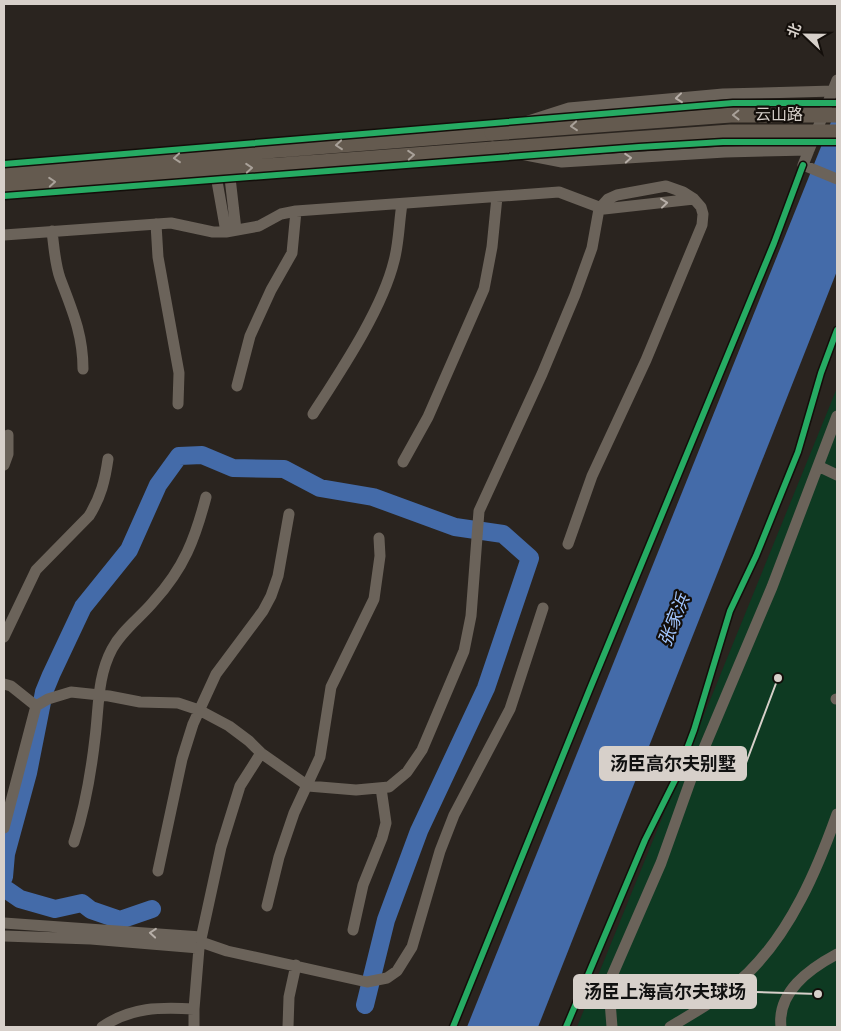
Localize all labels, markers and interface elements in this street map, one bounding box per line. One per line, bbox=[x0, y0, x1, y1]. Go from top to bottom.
north arrow bbox=[781, 10, 831, 60]
text: 北 bbox=[782, 20, 805, 40]
one-way arrow bbox=[675, 92, 683, 103]
street label: 云山路 bbox=[755, 103, 803, 125]
one-way arrow bbox=[732, 110, 740, 121]
one-way arrow bbox=[570, 121, 578, 132]
one-way arrow bbox=[335, 139, 343, 150]
one-way arrow bbox=[408, 150, 416, 161]
one-way arrow bbox=[173, 152, 181, 163]
one-way arrow bbox=[624, 153, 632, 164]
one-way arrow bbox=[246, 163, 254, 174]
one-way arrow bbox=[49, 177, 57, 188]
one-way arrow bbox=[660, 198, 668, 209]
water label: 张家浜 bbox=[652, 589, 695, 650]
callout: 汤臣高尔夫别墅 bbox=[600, 747, 746, 780]
text: 汤臣高尔夫别墅 bbox=[610, 751, 736, 775]
one-way arrow bbox=[148, 928, 156, 939]
callout: 汤臣上海高尔夫球场 bbox=[574, 975, 756, 1008]
text: 汤臣上海高尔夫球场 bbox=[584, 979, 746, 1003]

